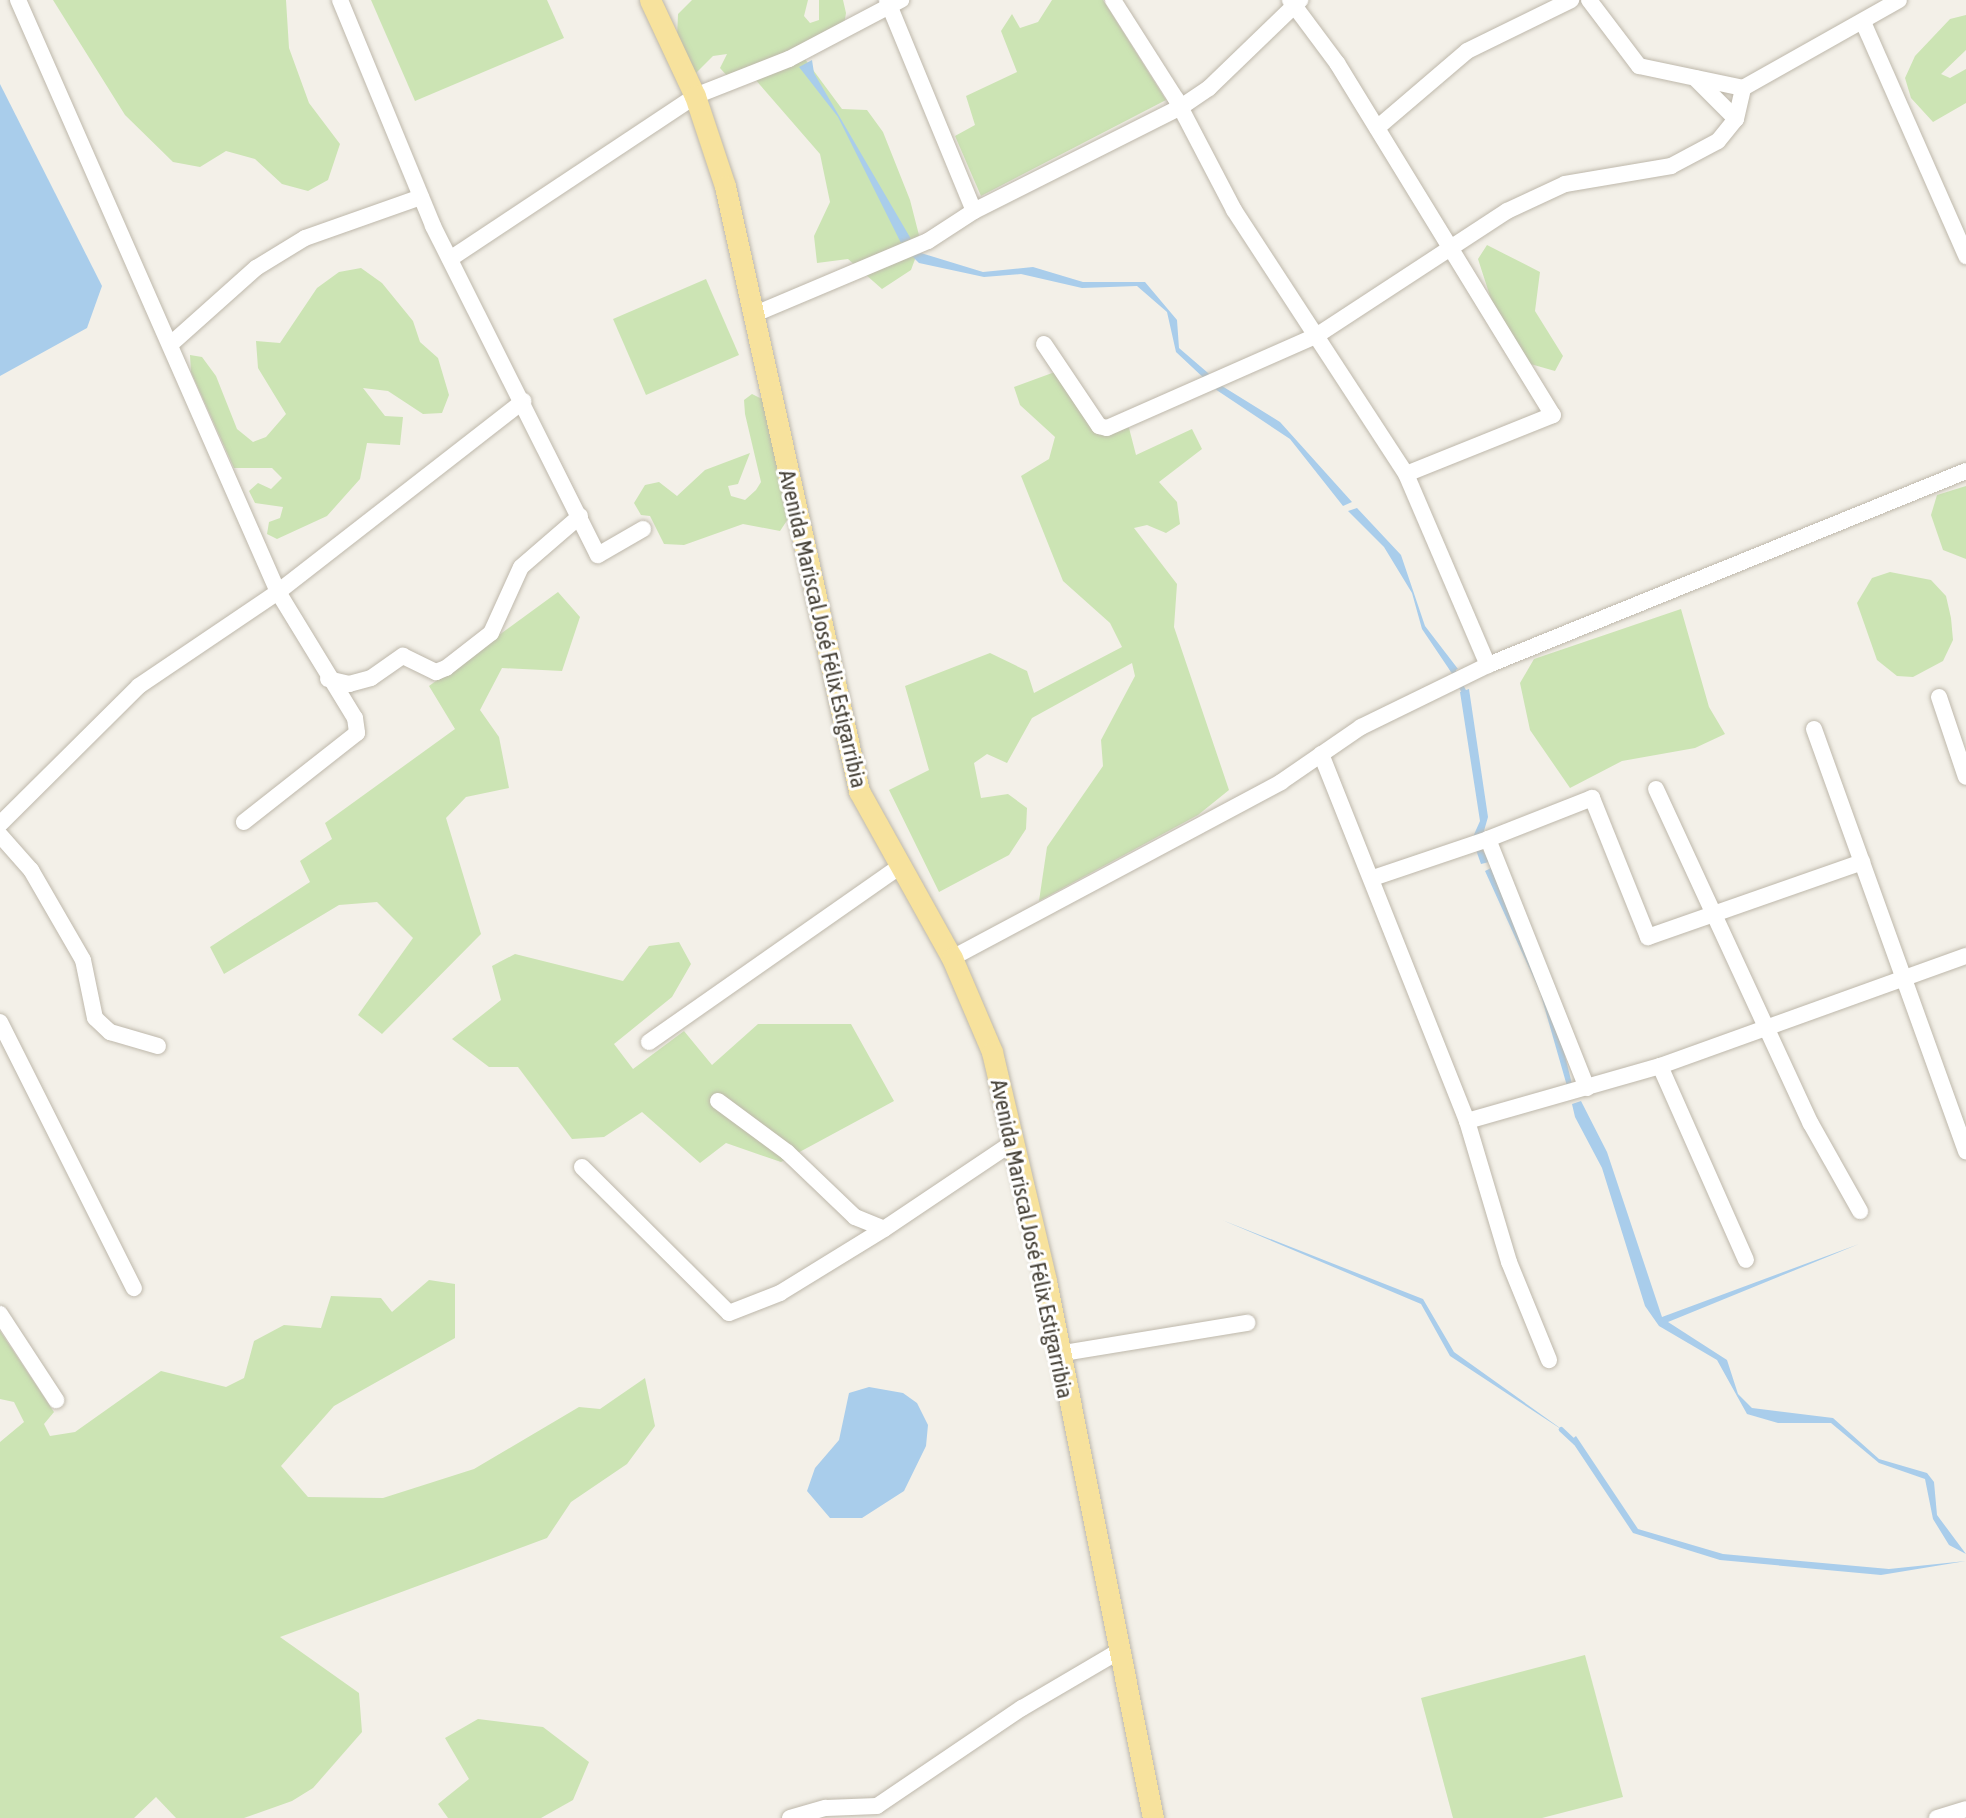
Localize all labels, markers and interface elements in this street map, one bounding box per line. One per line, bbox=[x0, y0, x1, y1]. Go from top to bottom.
street label: Avenida Mariscal José Félix Estigarribia bbox=[773, 467, 873, 791]
street label: Avenida Mariscal José Félix Estigarribia bbox=[985, 1077, 1079, 1401]

